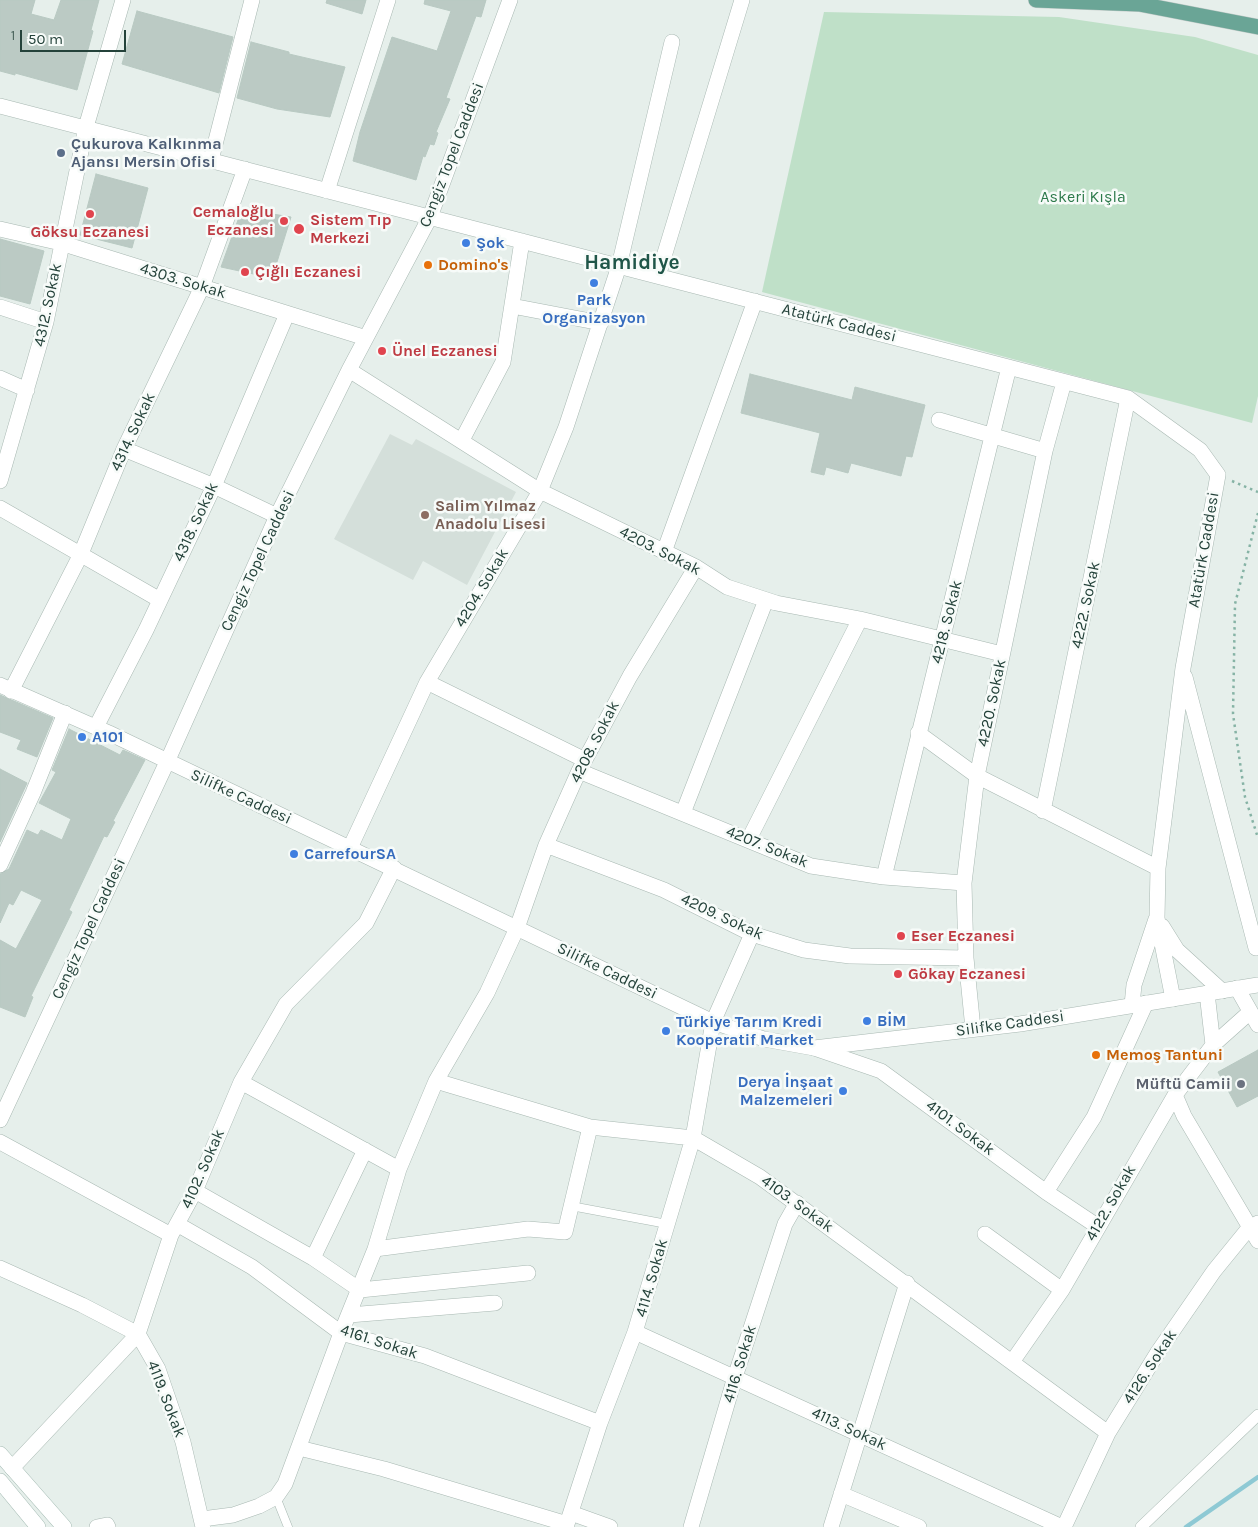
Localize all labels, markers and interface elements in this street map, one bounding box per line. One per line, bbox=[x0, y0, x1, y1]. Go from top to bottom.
scale bar bbox=[22, 20, 129, 52]
house number: 1 bbox=[11, 28, 15, 44]
text: 50 m bbox=[28, 30, 63, 48]
street label: Cengiz Topel Caddesi bbox=[416, 80, 488, 230]
place label: Çukurova Kalkınma Ajansı Mersin Ofisi bbox=[71, 134, 222, 172]
marker: Çukurova Kalkınma Ajansı Mersin Ofisi bbox=[55, 147, 67, 159]
park label: Askeri Kışla bbox=[1040, 187, 1126, 207]
place label: Cemaloğlu Eczanesi bbox=[193, 202, 274, 240]
marker: Göksu Eczanesi bbox=[84, 208, 96, 220]
place label: Sistem Tıp Merkezi bbox=[310, 210, 391, 248]
marker: Cemaloğlu Eczanesi bbox=[278, 215, 290, 227]
place label: Göksu Eczanesi bbox=[30, 222, 150, 242]
marker: Sistem Tıp Merkezi bbox=[292, 222, 306, 236]
place label: Şok bbox=[476, 233, 505, 253]
marker: Şok bbox=[460, 237, 472, 249]
district label: Hamidiye bbox=[584, 250, 680, 276]
place label: Domino's bbox=[438, 255, 509, 275]
street label: 4303. Sokak bbox=[138, 259, 228, 303]
marker: Domino's bbox=[422, 259, 434, 271]
street label: 4312. Sokak bbox=[30, 262, 66, 348]
place label: Çığlı Eczanesi bbox=[255, 262, 361, 282]
marker: Çığlı Eczanesi bbox=[239, 266, 251, 278]
marker: Park Organizasyon bbox=[588, 277, 600, 289]
place label: Park Organizasyon bbox=[542, 290, 646, 328]
street label: Atatürk Caddesi bbox=[780, 299, 898, 347]
place label: Ünel Eczanesi bbox=[392, 341, 498, 361]
marker: Ünel Eczanesi bbox=[376, 345, 388, 357]
street label: 4314. Sokak bbox=[106, 390, 160, 474]
street label: 4318. Sokak bbox=[169, 479, 223, 565]
street label: Cengiz Topel Caddesi bbox=[217, 488, 299, 634]
street label: Atatürk Caddesi bbox=[1184, 491, 1224, 609]
place label: Salim Yılmaz Anadolu Lisesi bbox=[435, 496, 546, 534]
marker: Salim Yılmaz Anadolu Lisesi bbox=[419, 509, 431, 521]
street label: 4203. Sokak bbox=[616, 522, 704, 580]
street label: 4204. Sokak bbox=[451, 545, 513, 631]
street label: 4222. Sokak bbox=[1067, 560, 1105, 650]
street label: 4218. Sokak bbox=[927, 578, 967, 666]
street label: 4220. Sokak bbox=[973, 658, 1011, 748]
street label: 4208. Sokak bbox=[566, 698, 624, 786]
place label: A101 bbox=[92, 727, 124, 747]
marker: A101 bbox=[76, 731, 88, 743]
street label: Silifke Caddesi bbox=[187, 765, 295, 829]
street label: 4207. Sokak bbox=[723, 822, 811, 872]
place label: CarrefourSA bbox=[304, 844, 396, 864]
marker: CarrefourSA bbox=[288, 848, 300, 860]
street label: Cengiz Topel Caddesi bbox=[48, 856, 130, 1002]
street label: 4209. Sokak bbox=[678, 890, 766, 944]
place label: Eser Eczanesi bbox=[911, 926, 1015, 946]
marker: Eser Eczanesi bbox=[895, 930, 907, 942]
street label: Silifke Caddesi bbox=[554, 938, 660, 1004]
place label: Gökay Eczanesi bbox=[908, 964, 1026, 984]
marker: Gökay Eczanesi bbox=[892, 968, 904, 980]
street label: Silifke Caddesi bbox=[955, 1007, 1065, 1041]
place label: BİM bbox=[877, 1011, 906, 1031]
place label: Türkiye Tarım Kredi Kooperatif Market bbox=[676, 1012, 822, 1050]
marker: BİM bbox=[861, 1015, 873, 1027]
marker: Türkiye Tarım Kredi Kooperatif Market bbox=[660, 1025, 672, 1037]
place label: Memoş Tantuni bbox=[1106, 1045, 1223, 1065]
marker: Memoş Tantuni bbox=[1090, 1049, 1102, 1061]
place label: Derya İnşaat Malzemeleri bbox=[737, 1072, 833, 1110]
place label: Müftü Camii bbox=[1136, 1074, 1231, 1094]
marker: Müftü Camii bbox=[1235, 1078, 1247, 1090]
marker: Derya İnşaat Malzemeleri bbox=[837, 1085, 849, 1097]
street label: 4101. Sokak bbox=[922, 1096, 998, 1160]
street label: 4102. Sokak bbox=[177, 1126, 229, 1212]
street label: 4122. Sokak bbox=[1082, 1162, 1140, 1244]
street label: 4103. Sokak bbox=[757, 1171, 837, 1237]
street label: 4114. Sokak bbox=[632, 1237, 672, 1319]
street label: 4161. Sokak bbox=[338, 1320, 420, 1364]
street label: 4116. Sokak bbox=[719, 1323, 761, 1405]
street label: 4126. Sokak bbox=[1119, 1326, 1181, 1408]
street label: 4119. Sokak bbox=[143, 1358, 189, 1440]
street label: 4113. Sokak bbox=[808, 1403, 890, 1455]

